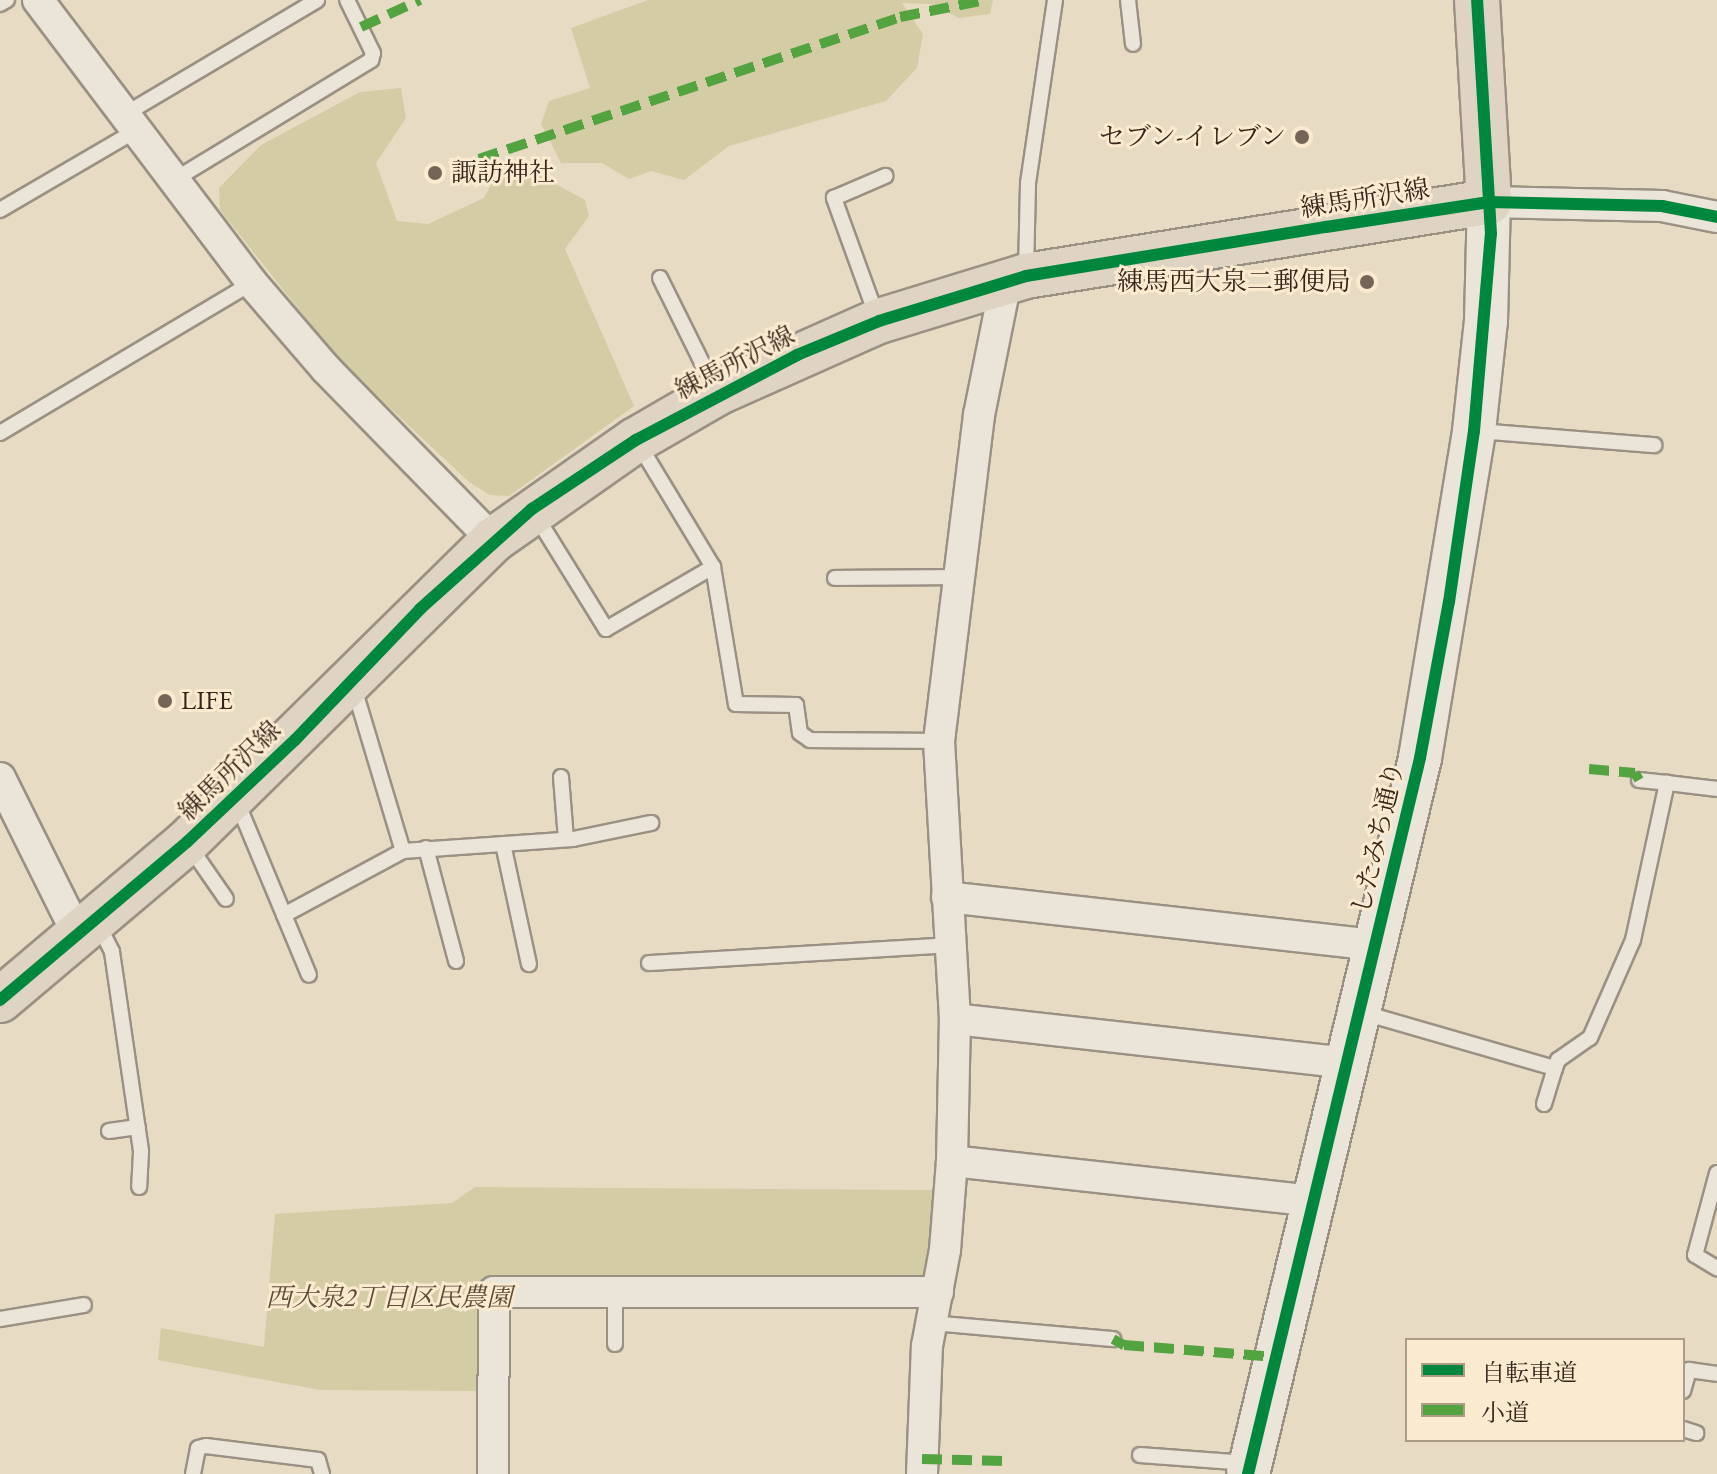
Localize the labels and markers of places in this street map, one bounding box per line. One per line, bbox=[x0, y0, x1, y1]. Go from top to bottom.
place label: セブン-イレブン bbox=[1097, 121, 1286, 153]
marker: セブン-イレブン bbox=[1293, 128, 1311, 146]
place label: 諏訪神社 bbox=[451, 157, 555, 189]
marker: 諏訪神社 bbox=[426, 164, 444, 182]
place label: 練馬西大泉二郵便局 bbox=[1117, 266, 1351, 298]
marker: 練馬西大泉二郵便局 bbox=[1358, 273, 1376, 291]
place label: LIFE bbox=[181, 685, 233, 717]
marker: LIFE bbox=[156, 692, 174, 710]

